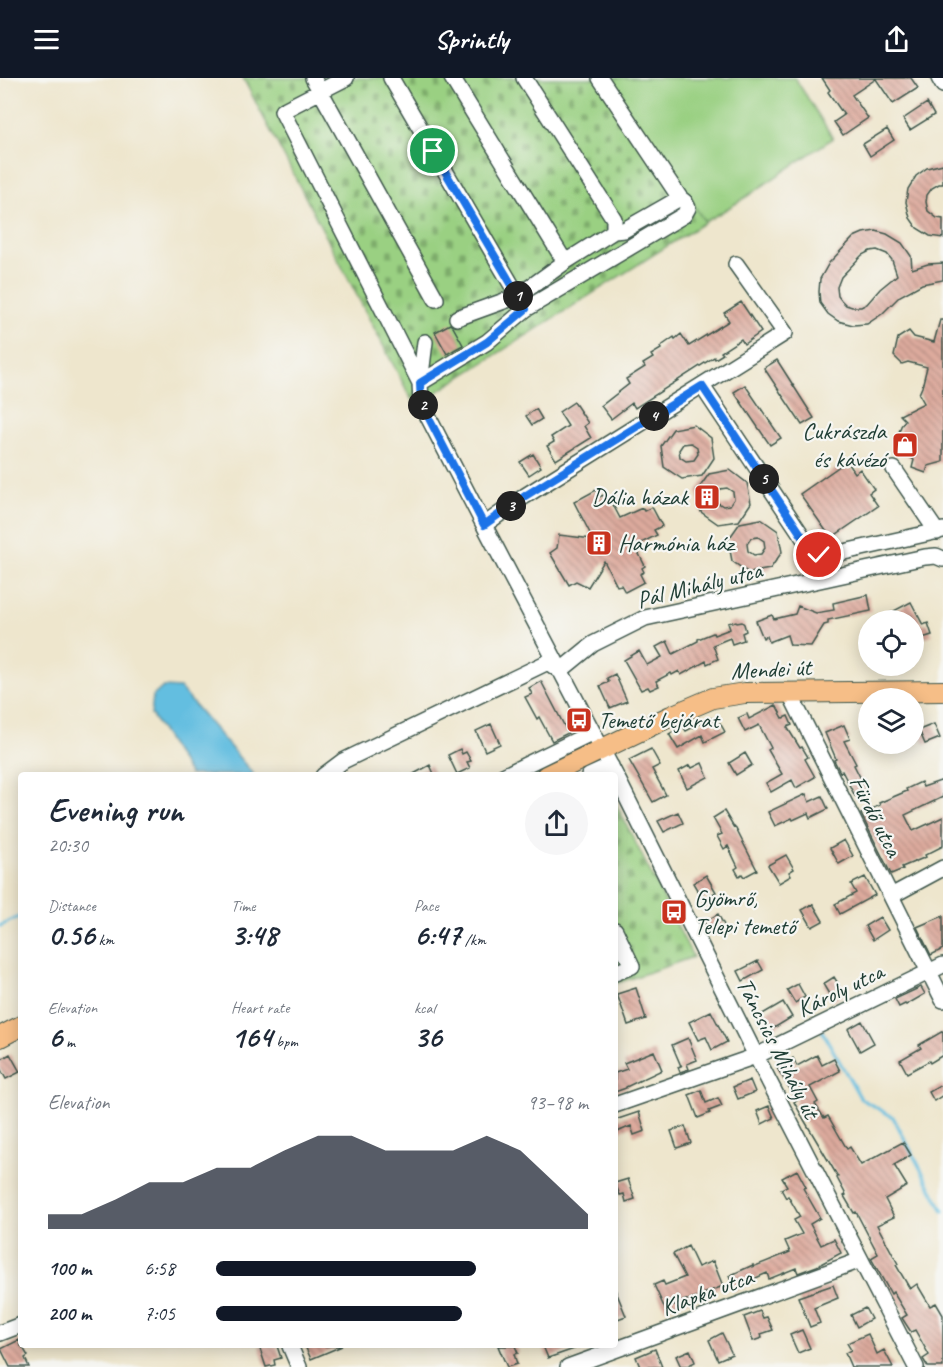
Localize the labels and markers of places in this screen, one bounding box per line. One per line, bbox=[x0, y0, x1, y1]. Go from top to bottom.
pin bbox=[407, 125, 458, 176]
pin: 1 bbox=[503, 281, 533, 311]
pin: 2 bbox=[408, 390, 438, 420]
pin: 4 bbox=[639, 401, 669, 431]
place label: Cukrászda és kávézó bbox=[802, 416, 890, 474]
shop icon: Cukrászda és kávézó bbox=[890, 430, 920, 460]
pin: 5 bbox=[749, 464, 779, 494]
place label: Dália házak bbox=[591, 482, 690, 512]
building icon: Dália házak bbox=[692, 482, 722, 512]
pin: 3 bbox=[496, 491, 526, 521]
building icon: Harmónia ház bbox=[584, 528, 614, 558]
place label: Harmónia ház bbox=[618, 528, 736, 558]
pin bbox=[793, 529, 844, 580]
bus stop icon: Temető bejárat bbox=[564, 705, 594, 735]
place label: Temető bejárat bbox=[598, 705, 721, 735]
place label: Gyömrő, Telepi temető bbox=[694, 883, 799, 941]
bus stop icon: Gyömrő, Telepi temető bbox=[659, 897, 689, 927]

